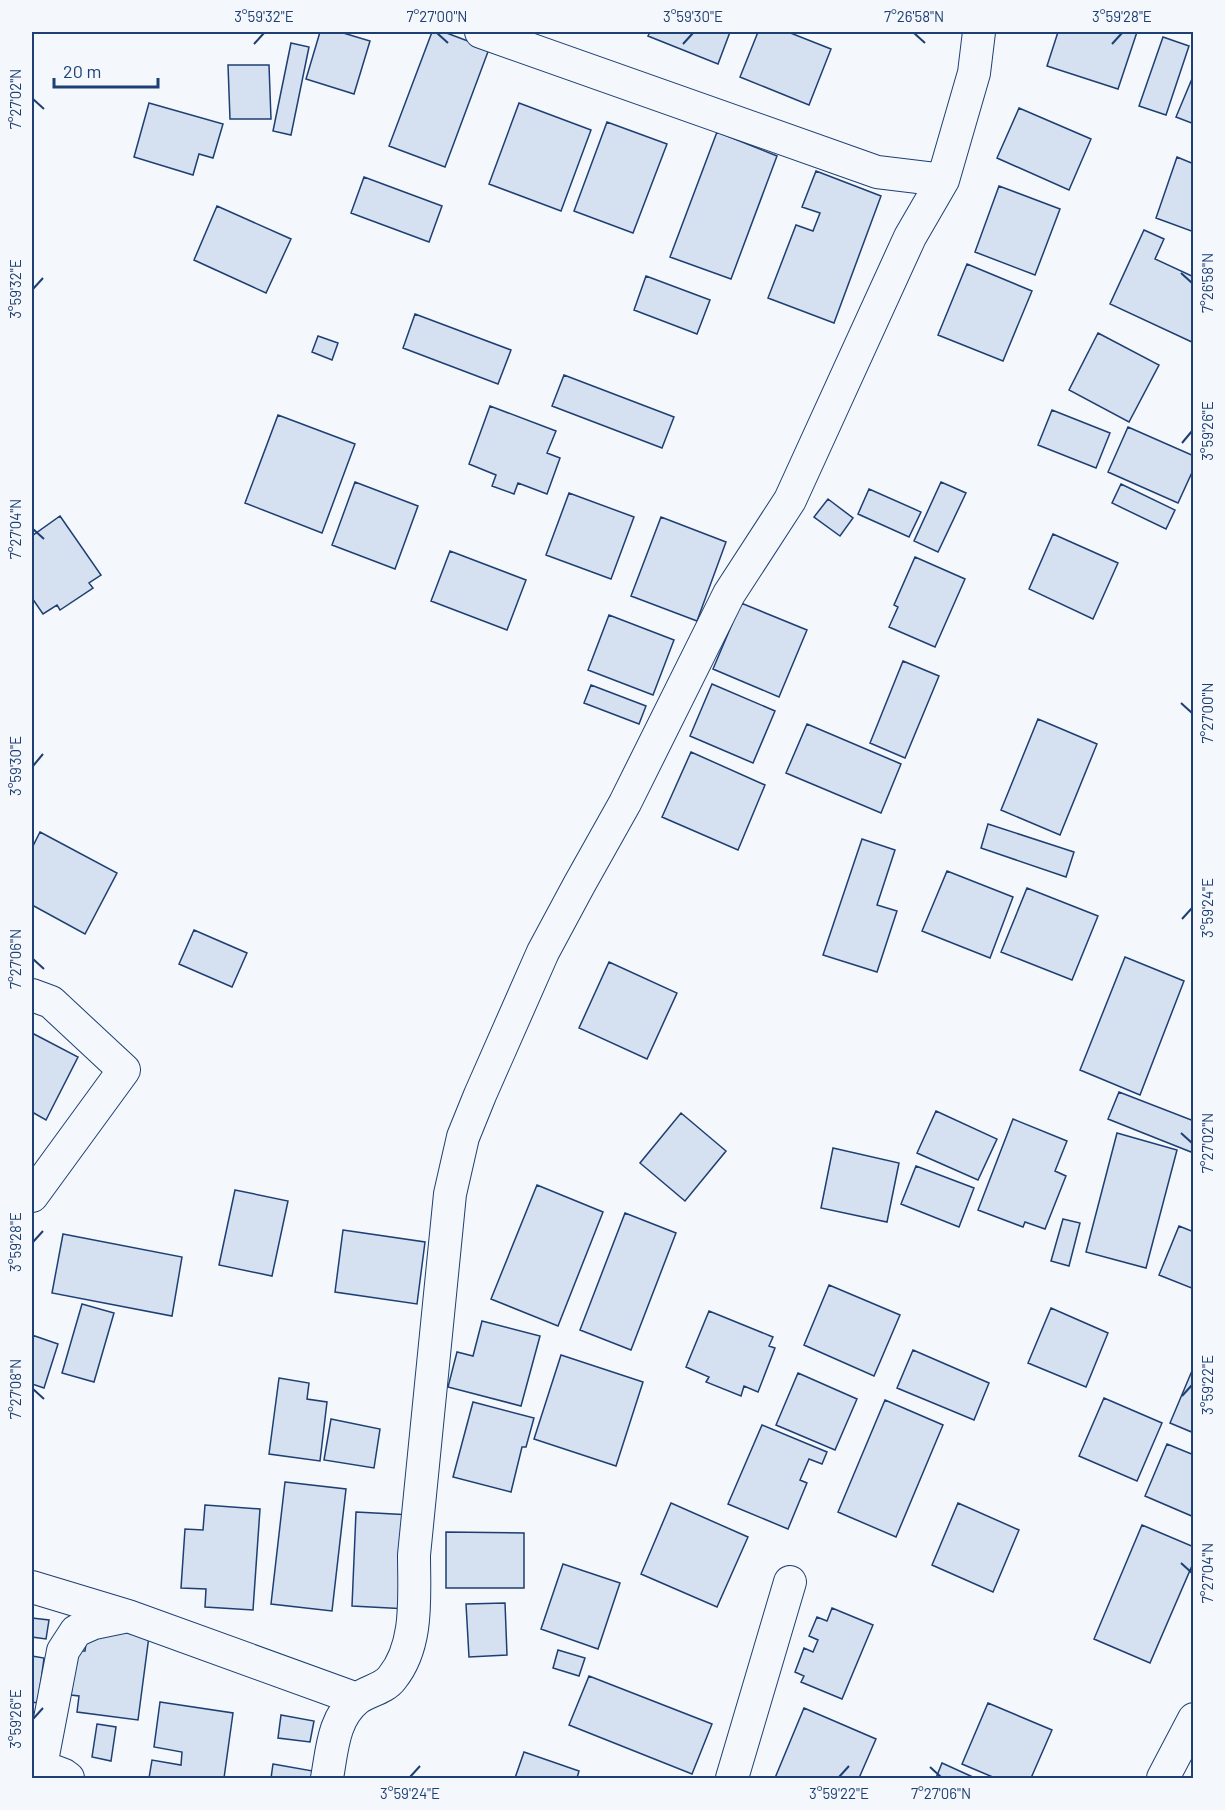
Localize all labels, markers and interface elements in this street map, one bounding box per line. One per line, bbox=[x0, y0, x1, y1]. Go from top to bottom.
text: 3°59'32"E bbox=[234, 7, 294, 25]
text: 7°27'00"N bbox=[407, 7, 467, 25]
text: 3°59'30"E bbox=[663, 7, 723, 25]
text: 7°26'58"N bbox=[884, 7, 944, 25]
text: 3°59'28"E bbox=[1092, 7, 1152, 25]
scale bar bbox=[54, 51, 158, 89]
text: 20 m bbox=[63, 60, 101, 82]
text: 7°27'02"N bbox=[6, 69, 24, 129]
text: 7°26'58"N bbox=[1198, 253, 1216, 313]
text: 3°59'32"E bbox=[6, 259, 24, 319]
text: 3°59'26"E bbox=[1198, 401, 1216, 461]
text: 7°27'04"N bbox=[6, 499, 24, 559]
text: 7°27'00"N bbox=[1198, 683, 1216, 743]
text: 3°59'30"E bbox=[6, 736, 24, 796]
text: 3°59'24"E bbox=[1198, 878, 1216, 938]
text: 7°27'06"N bbox=[6, 929, 24, 989]
text: 7°27'02"N bbox=[1198, 1113, 1216, 1173]
text: 3°59'28"E bbox=[6, 1212, 24, 1272]
text: 3°59'22"E bbox=[1198, 1355, 1216, 1415]
text: 7°27'08"N bbox=[6, 1359, 24, 1419]
text: 7°27'04"N bbox=[1198, 1543, 1216, 1603]
text: 3°59'26"E bbox=[6, 1689, 24, 1749]
text: 3°59'24"E bbox=[380, 1784, 440, 1802]
text: 3°59'22"E bbox=[809, 1784, 869, 1802]
text: 7°27'06"N bbox=[911, 1784, 971, 1802]

